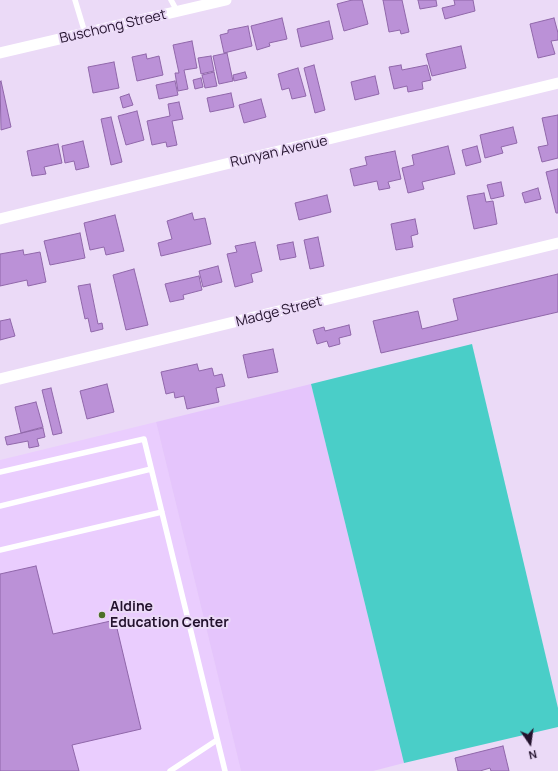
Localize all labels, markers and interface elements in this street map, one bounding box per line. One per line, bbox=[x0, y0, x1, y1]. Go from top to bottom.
street label: Buschong Street bbox=[58, 7, 168, 47]
street label: Runyan Avenue bbox=[229, 133, 329, 171]
street label: Madge Street bbox=[234, 293, 324, 331]
place label: Aldine Education Center bbox=[110, 599, 229, 632]
marker: Aldine Education Center bbox=[97, 610, 107, 620]
north arrow bbox=[510, 723, 550, 763]
text: N bbox=[527, 747, 538, 763]

